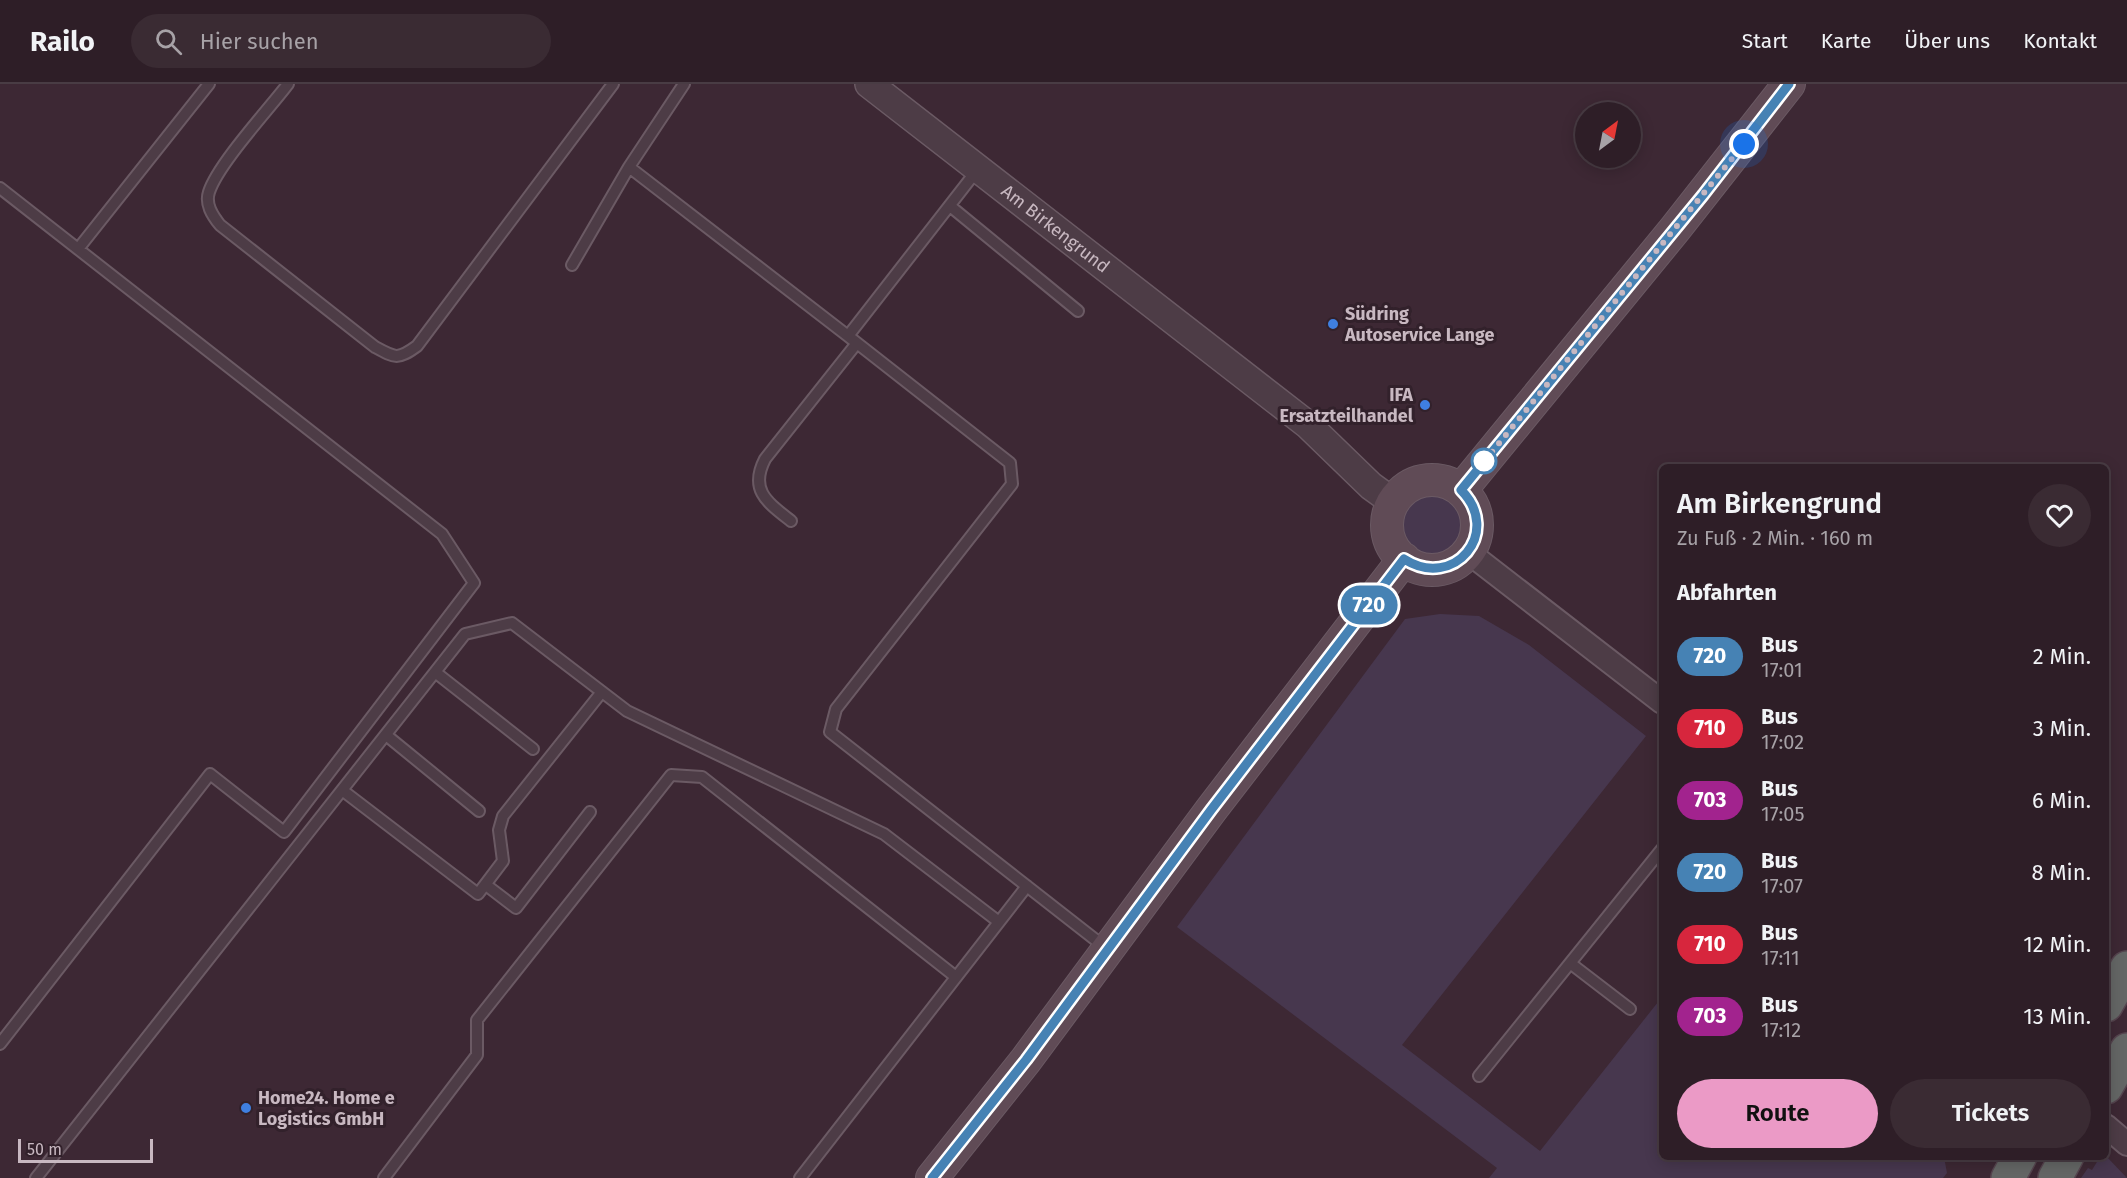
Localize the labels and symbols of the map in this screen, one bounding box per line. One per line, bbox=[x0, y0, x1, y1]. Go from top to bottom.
north arrow bbox=[1575, 102, 1641, 168]
your location bbox=[1729, 129, 1759, 159]
street label: Am Birkengrund bbox=[997, 180, 1114, 278]
place label: Südring Autoservice Lange bbox=[1344, 303, 1494, 346]
marker: Südring Autoservice Lange bbox=[1326, 317, 1340, 331]
place label: IFA Ersatzteilhandel bbox=[1279, 384, 1414, 427]
marker: IFA Ersatzteilhandel bbox=[1418, 398, 1432, 412]
unlabelled marker bbox=[1471, 448, 1497, 474]
line badge: 720 bbox=[1334, 586, 1404, 624]
place label: Home24. Home e Logistics GmbH bbox=[258, 1087, 395, 1130]
marker: Home24. Home e Logistics GmbH bbox=[239, 1101, 253, 1115]
scale bar bbox=[18, 1136, 153, 1164]

